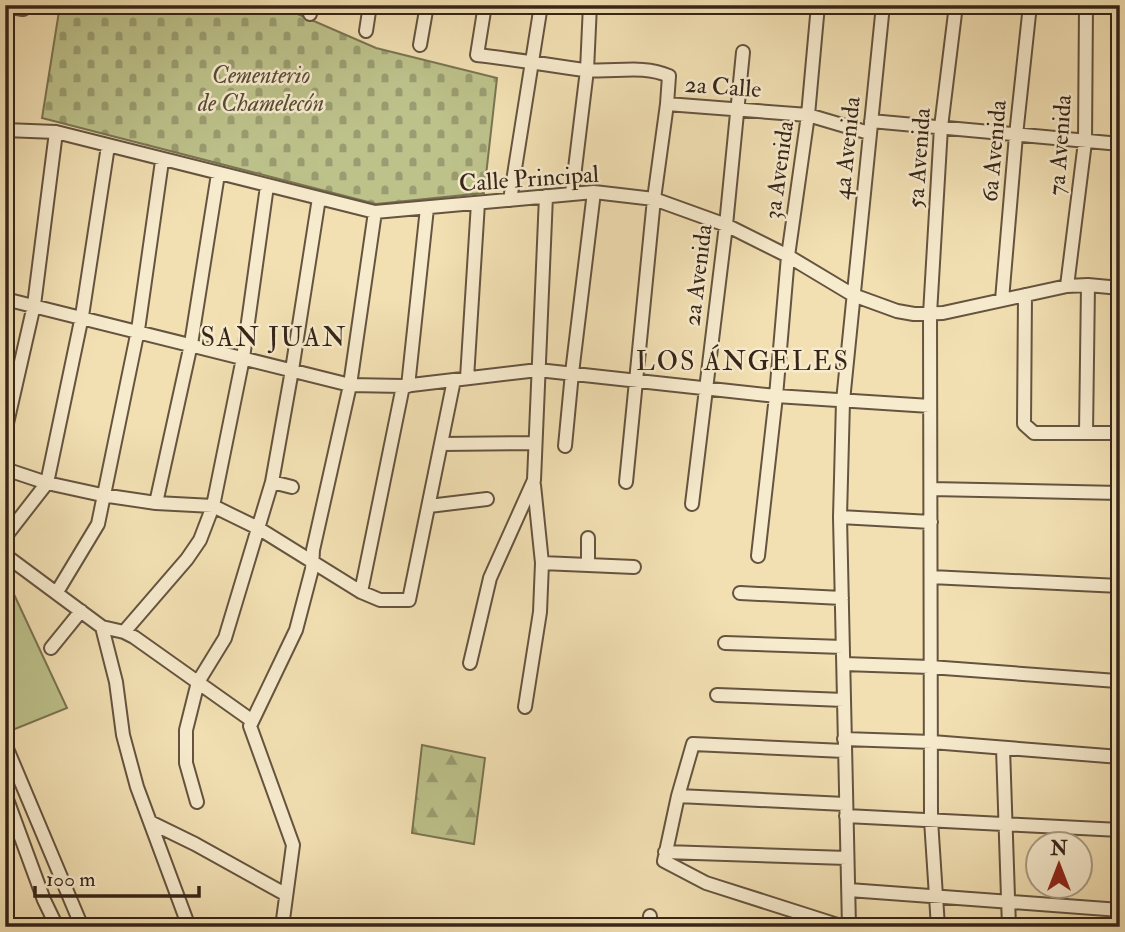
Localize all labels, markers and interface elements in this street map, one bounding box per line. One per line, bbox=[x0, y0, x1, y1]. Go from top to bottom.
park label: Cementerio de Chamelecón bbox=[197, 60, 324, 119]
street label: 2a Calle bbox=[684, 69, 762, 105]
street label: 7a Avenida bbox=[1041, 92, 1079, 197]
street label: 4a Avenida bbox=[826, 94, 868, 201]
street label: 6a Avenida bbox=[974, 98, 1014, 203]
street label: 5a Avenida bbox=[900, 106, 938, 209]
street label: 3a Avenida bbox=[757, 118, 801, 221]
street label: Calle Principal bbox=[458, 159, 600, 199]
street label: 2a Avenida bbox=[676, 221, 720, 328]
district label: SAN JUAN bbox=[200, 322, 348, 354]
district label: LOS ÁNGELES bbox=[636, 344, 850, 378]
north arrow bbox=[1024, 830, 1094, 900]
text: N bbox=[1049, 837, 1068, 861]
scale bar bbox=[35, 855, 200, 899]
text: 100 m bbox=[46, 866, 96, 893]

